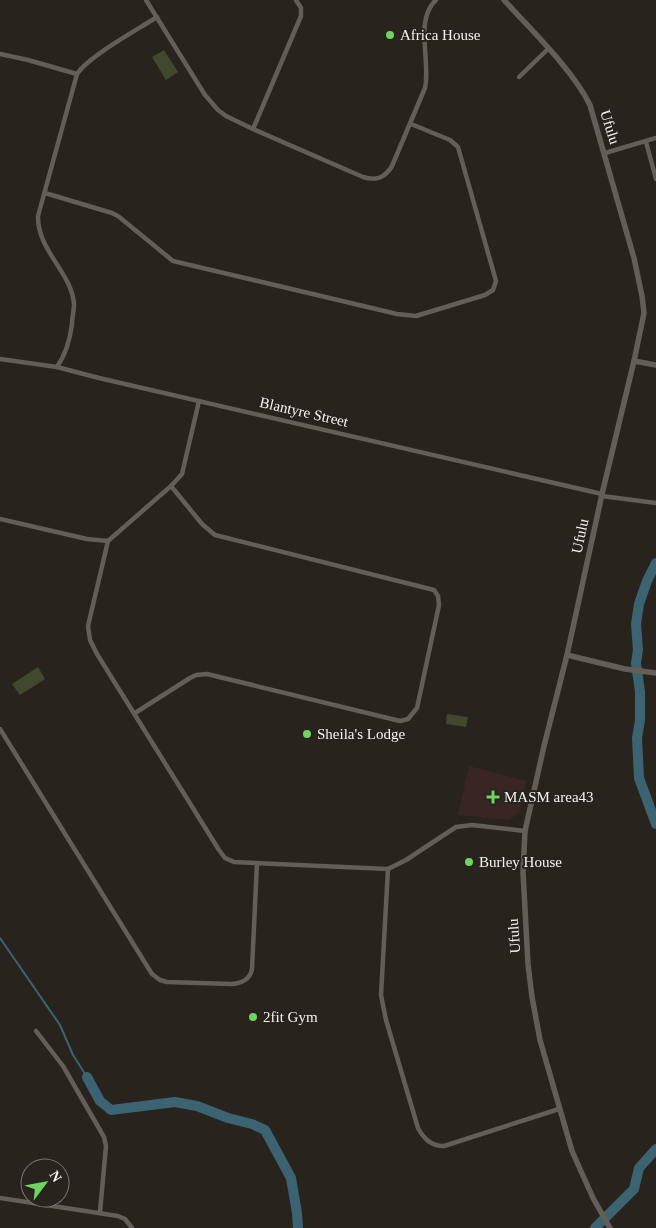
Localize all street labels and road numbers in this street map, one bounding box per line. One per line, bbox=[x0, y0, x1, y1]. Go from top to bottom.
street label: Ufulu bbox=[597, 108, 623, 147]
street label: Blantyre Street bbox=[258, 394, 351, 430]
street label: Ufulu bbox=[569, 517, 592, 555]
street label: Ufulu bbox=[505, 917, 523, 954]

